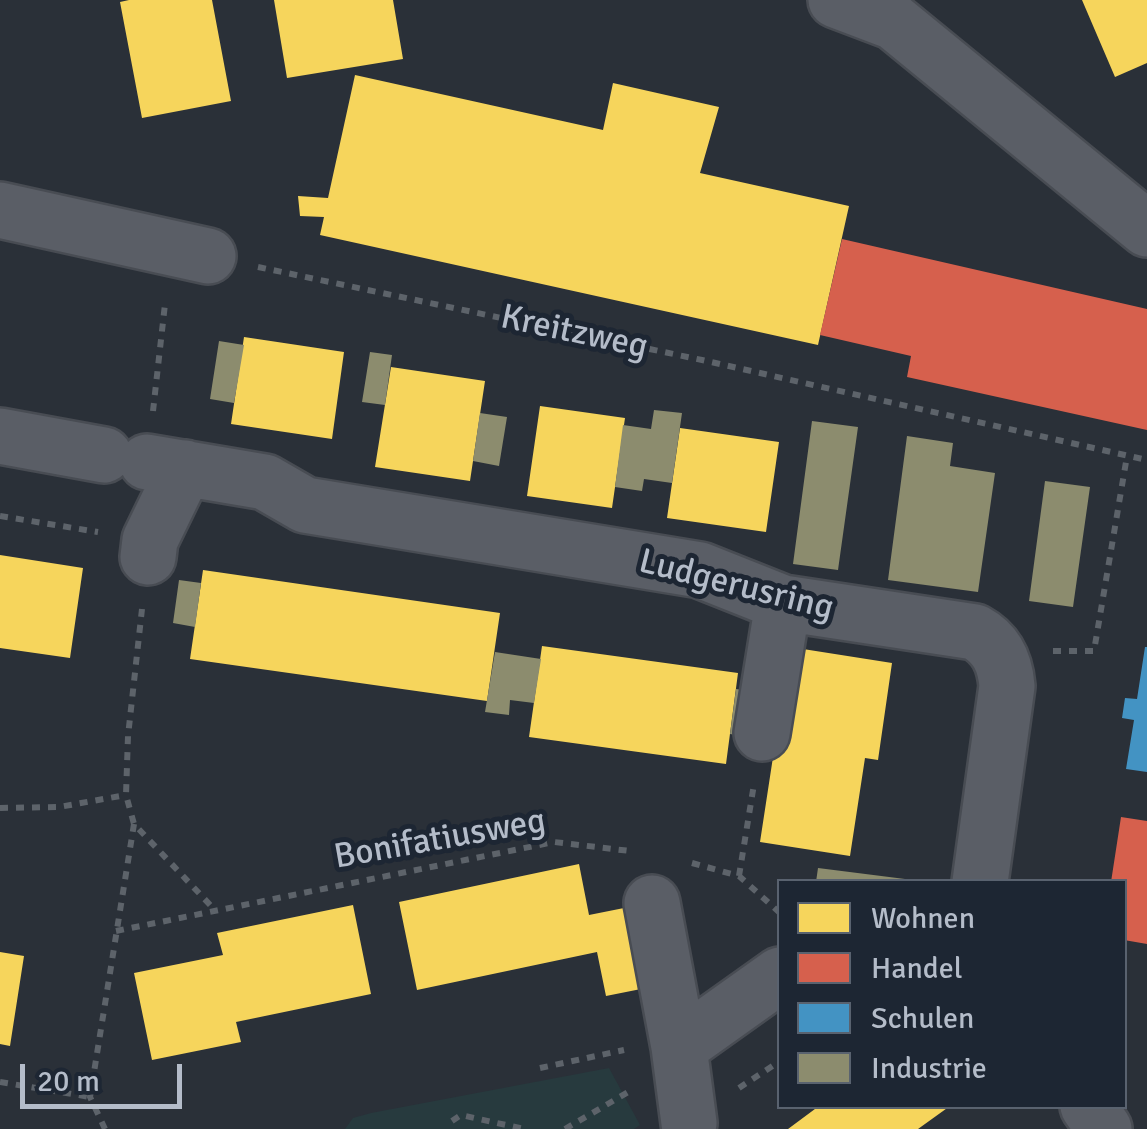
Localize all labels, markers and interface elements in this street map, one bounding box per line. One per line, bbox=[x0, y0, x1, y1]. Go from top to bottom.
street label: Kreitzweg bbox=[497, 297, 651, 369]
street label: Ludgerusring bbox=[634, 542, 838, 630]
street label: Bonifatiusweg bbox=[331, 801, 549, 879]
legend bbox=[777, 879, 1127, 1109]
text: Wohnen bbox=[871, 900, 975, 937]
text: Handel bbox=[871, 950, 963, 987]
text: Schulen bbox=[871, 1000, 974, 1037]
scale bar bbox=[25, 1044, 188, 1106]
text: Industrie bbox=[871, 1050, 987, 1087]
text: 20 m bbox=[37, 1063, 100, 1100]

